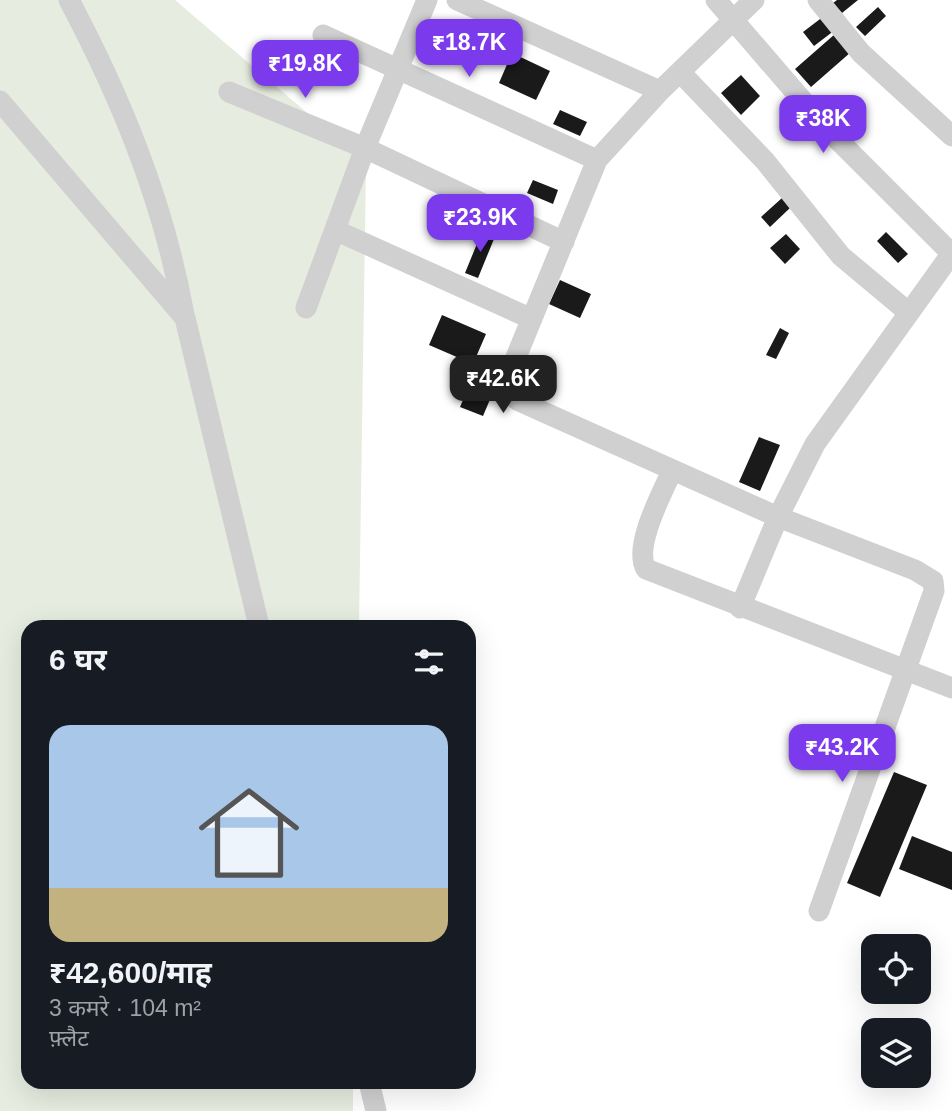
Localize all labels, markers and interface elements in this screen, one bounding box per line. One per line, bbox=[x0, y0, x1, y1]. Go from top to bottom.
pin: ₹18.7K bbox=[412, 20, 526, 79]
text: ₹18.7K bbox=[432, 29, 506, 55]
pin: ₹19.8K bbox=[248, 41, 362, 100]
text: ₹19.8K bbox=[268, 50, 342, 76]
pin: ₹38K bbox=[782, 96, 864, 155]
text: ₹38K bbox=[795, 105, 851, 131]
pin: ₹23.9K bbox=[423, 194, 537, 254]
text: ₹23.9K bbox=[443, 204, 517, 230]
pin: ₹42.6K bbox=[446, 356, 560, 415]
text: ₹42.6K bbox=[466, 365, 540, 391]
text: 6 घर bbox=[49, 643, 107, 676]
icon: filters bbox=[410, 643, 448, 681]
pin: ₹43.2K bbox=[785, 724, 899, 784]
text: ₹43.2K bbox=[805, 734, 879, 760]
icon: home bbox=[186, 770, 312, 896]
map controls bbox=[861, 934, 931, 1088]
button: locate bbox=[861, 934, 931, 1004]
text: ₹42,600/माह bbox=[49, 956, 212, 989]
text: 3 कमरे · 104 m² bbox=[49, 995, 201, 1021]
button: layers bbox=[861, 1018, 931, 1088]
text: फ़्लैट bbox=[49, 1025, 89, 1051]

